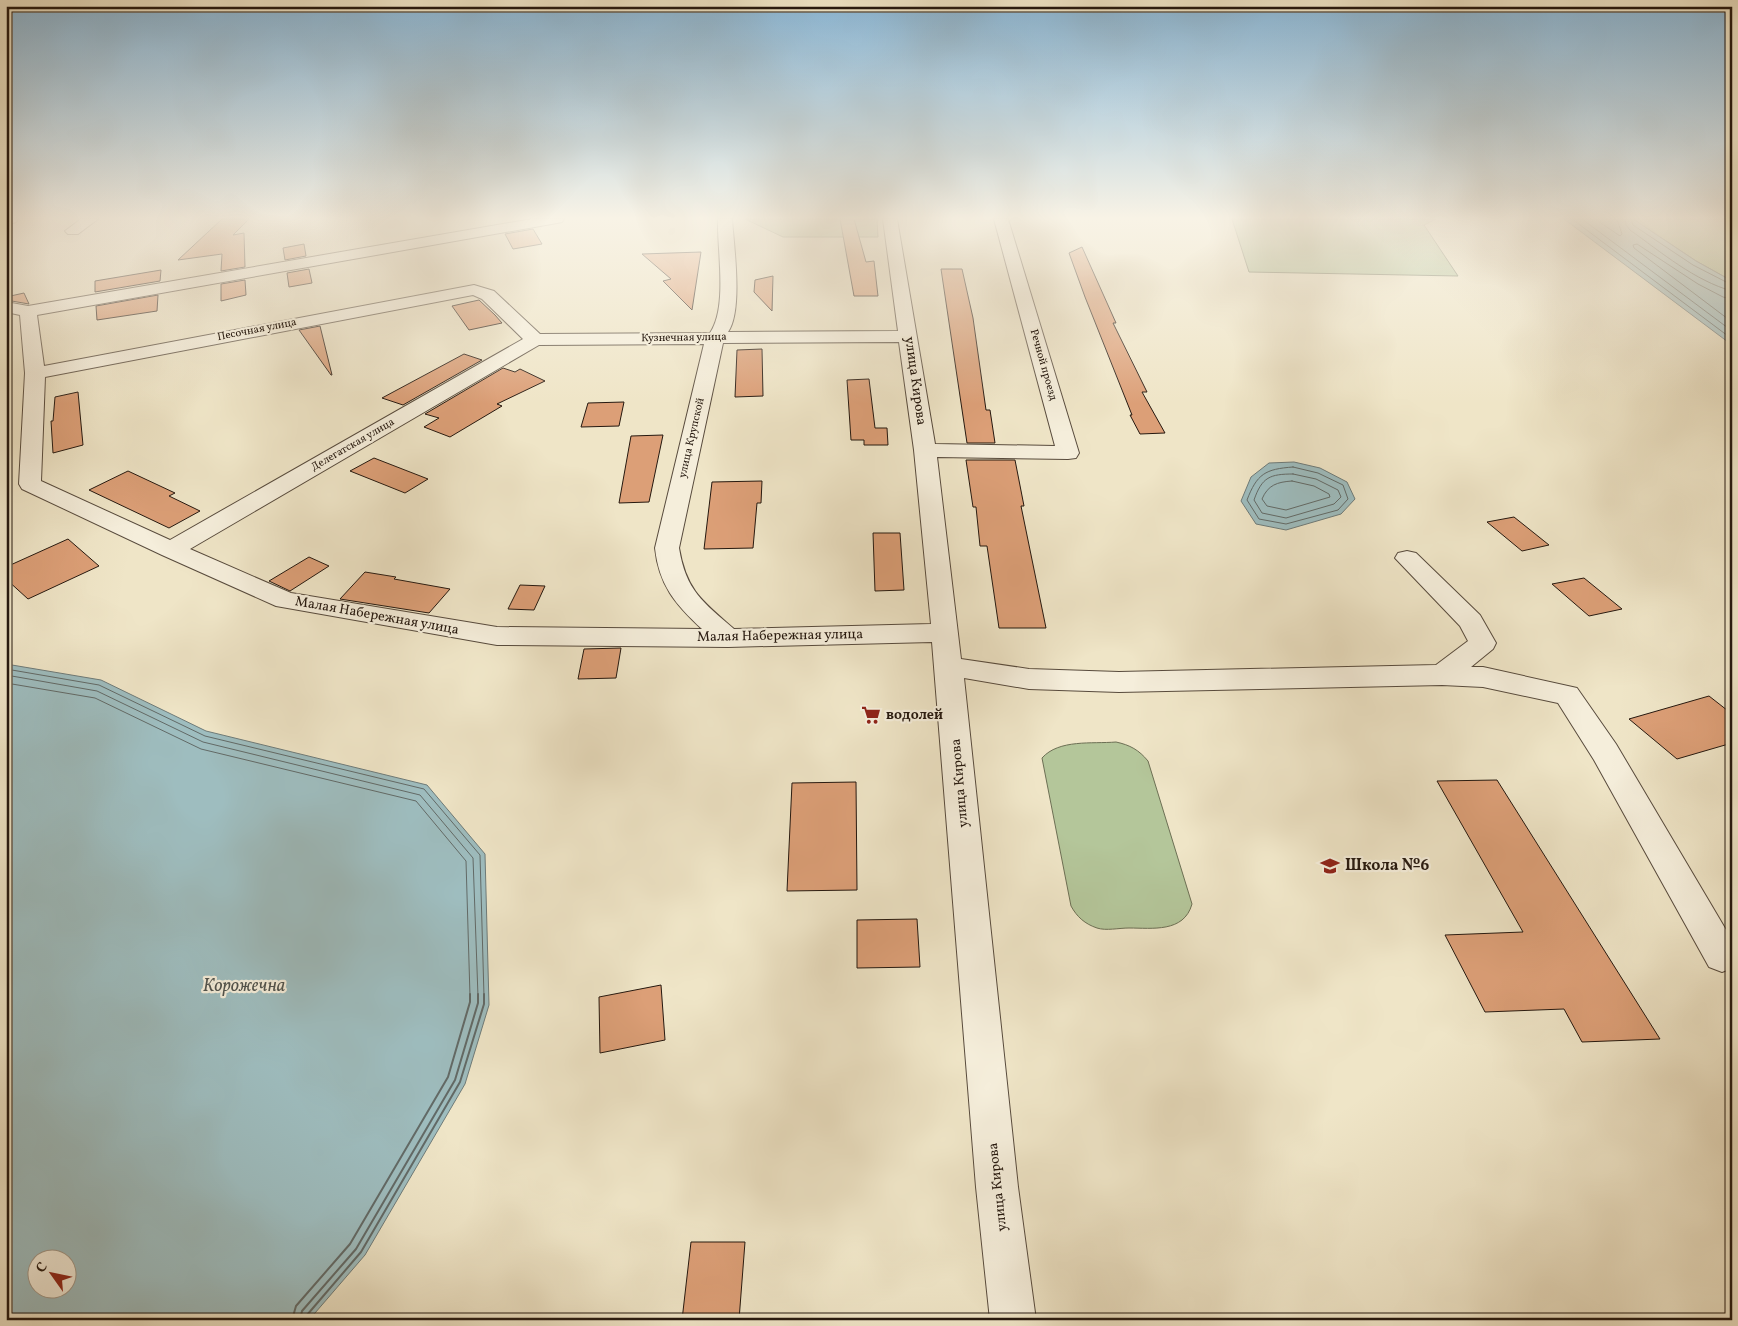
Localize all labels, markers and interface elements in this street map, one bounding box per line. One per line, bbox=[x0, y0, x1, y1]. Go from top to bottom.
street label: Песочная улица bbox=[216, 315, 298, 345]
street label: Речной проезд bbox=[1026, 328, 1061, 403]
street label: Кузнечная улица bbox=[641, 330, 727, 346]
street label: улица Кирова bbox=[899, 335, 931, 427]
street label: улица Крупской bbox=[675, 396, 709, 480]
street label: Делегатская улица bbox=[308, 415, 398, 475]
street label: Малая Набережная улица bbox=[294, 592, 461, 640]
street label: Малая Набережная улица bbox=[697, 625, 863, 647]
supermarket icon: водолей bbox=[860, 704, 882, 726]
place label: водолей bbox=[886, 706, 943, 725]
street label: улица Кирова bbox=[947, 738, 973, 828]
school or university icon: Школа №6 bbox=[1319, 855, 1341, 877]
place label: Школа №6 bbox=[1345, 855, 1429, 877]
water label: Корожечна bbox=[203, 974, 285, 999]
street label: улица Кирова bbox=[984, 1142, 1012, 1232]
north arrow bbox=[28, 1248, 78, 1298]
text: С bbox=[32, 1259, 53, 1277]

